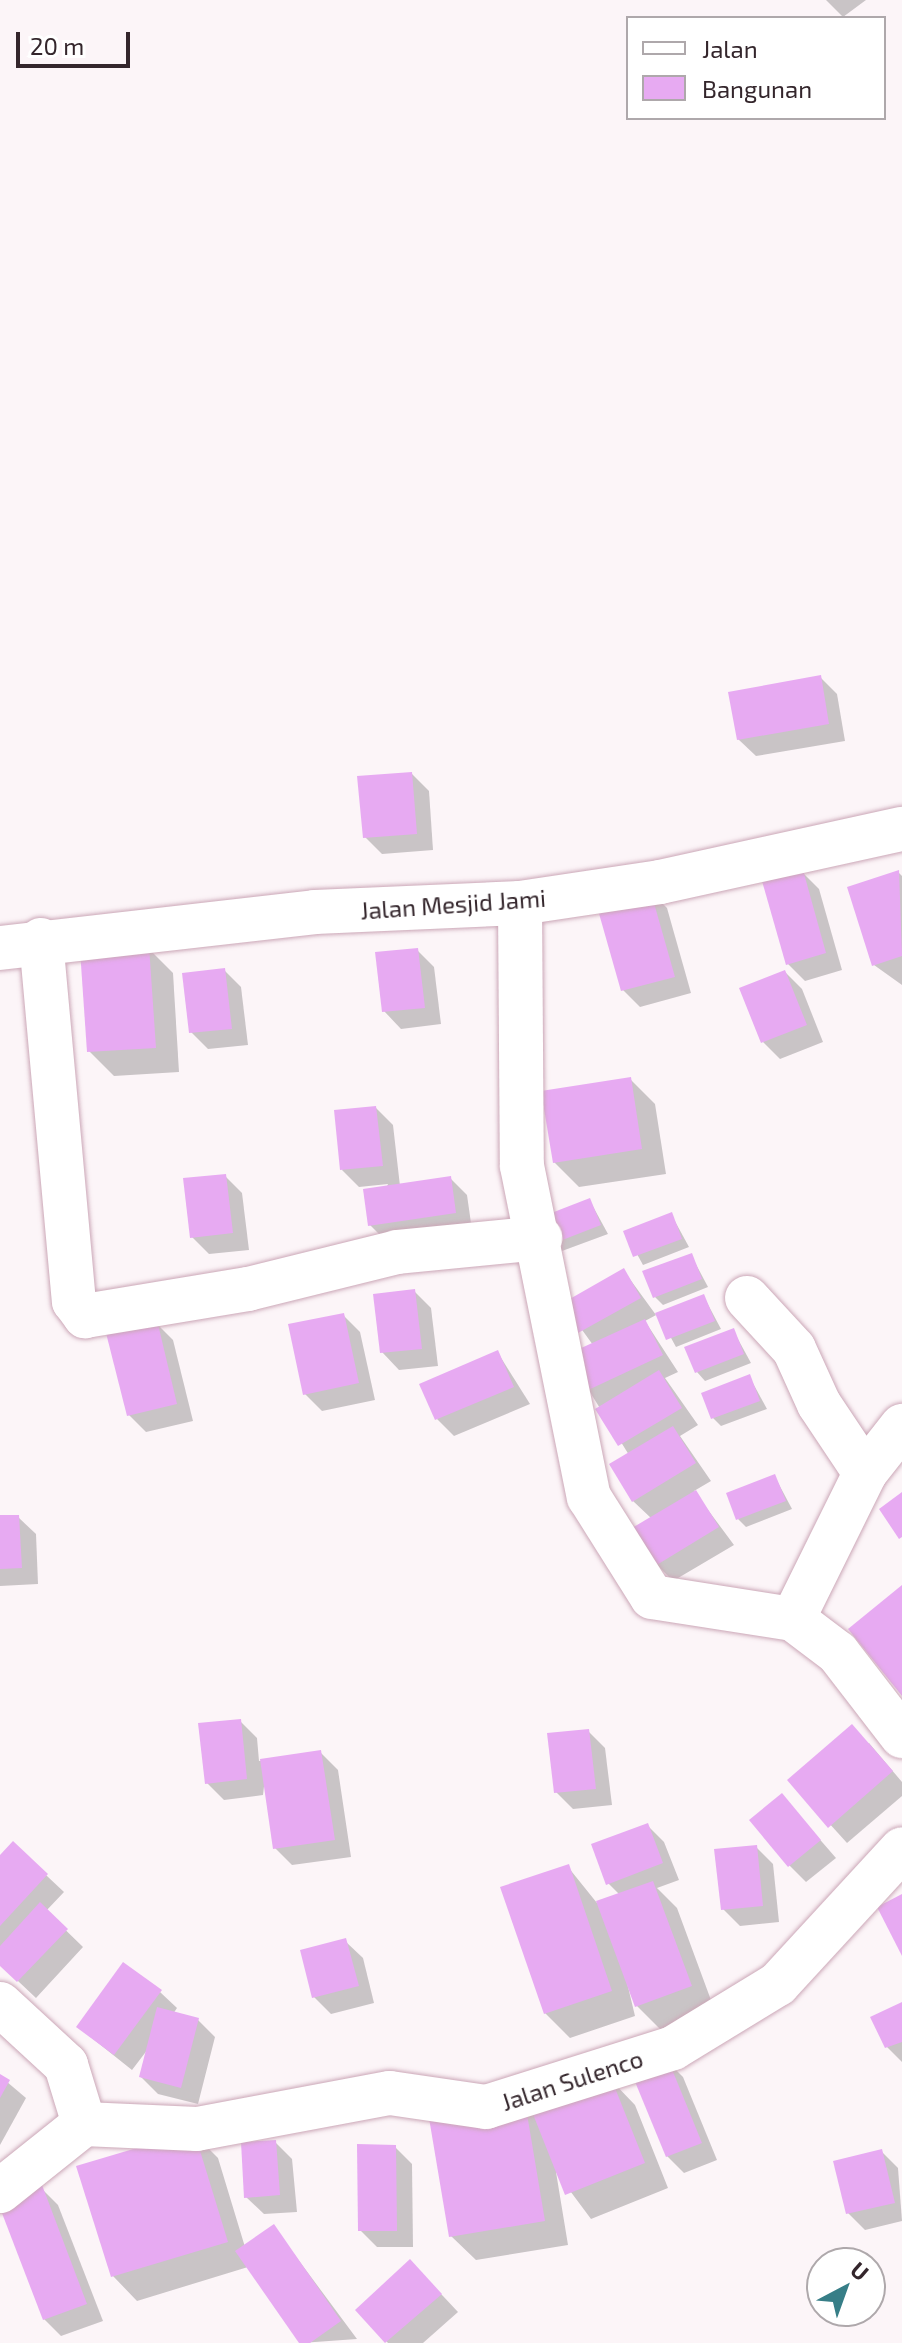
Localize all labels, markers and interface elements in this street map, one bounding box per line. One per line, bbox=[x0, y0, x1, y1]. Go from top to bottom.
scale bar bbox=[20, 16, 134, 66]
legend bbox=[626, 16, 886, 120]
text: 20 m bbox=[30, 31, 84, 60]
text: Jalan bbox=[702, 34, 758, 63]
text: Bangunan bbox=[702, 74, 812, 103]
street label: Jalan Mesjid Jami bbox=[359, 883, 547, 925]
street label: Jalan Sulenco bbox=[498, 2044, 646, 2116]
north arrow bbox=[806, 2247, 886, 2327]
text: U bbox=[846, 2256, 875, 2285]

